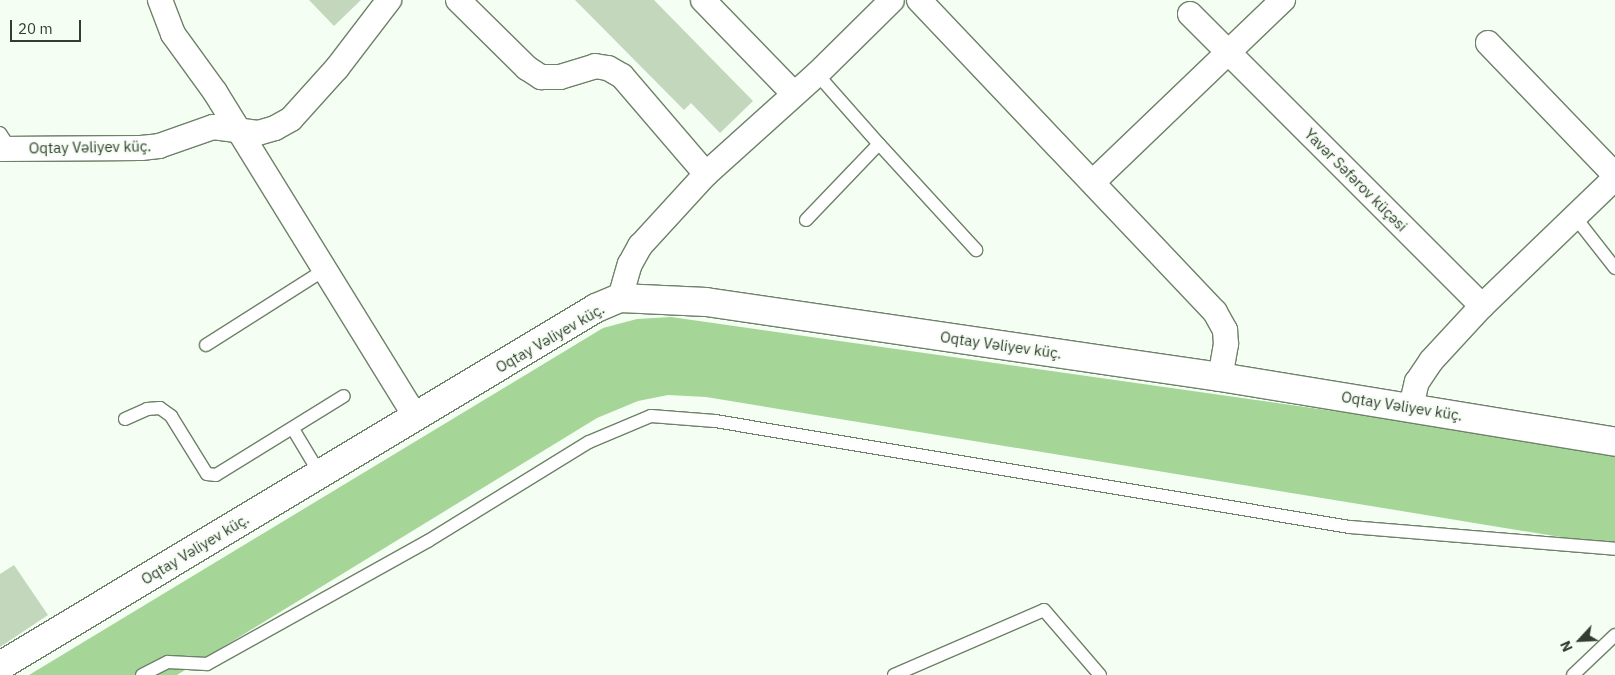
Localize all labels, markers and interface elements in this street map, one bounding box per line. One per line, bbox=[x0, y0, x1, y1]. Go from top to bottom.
scale bar bbox=[12, 10, 84, 42]
text: 20 m bbox=[18, 19, 53, 38]
street label: Yavər Səfərov küçəsi bbox=[1301, 125, 1411, 235]
street label: Oqtay Vəliyev küç. bbox=[29, 137, 151, 157]
street label: Oqtay Vəliyev küç. bbox=[492, 300, 608, 376]
street label: Oqtay Vəliyev küç. bbox=[939, 328, 1063, 362]
street label: Oqtay Vəliyev küç. bbox=[1340, 388, 1464, 424]
street label: Oqtay Vəliyev küç. bbox=[138, 510, 252, 588]
north arrow bbox=[1555, 615, 1605, 665]
text: N bbox=[1556, 638, 1577, 655]

